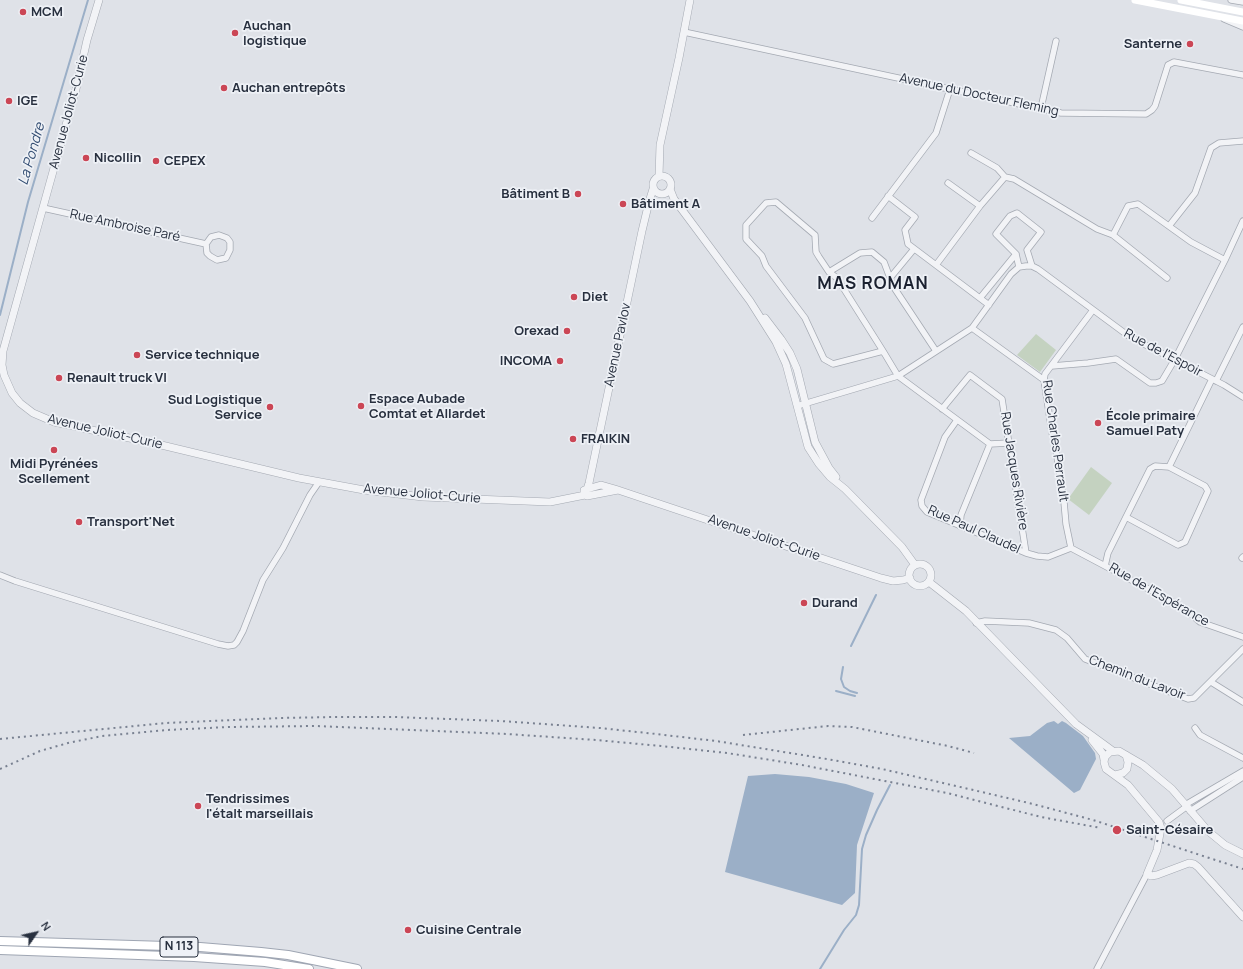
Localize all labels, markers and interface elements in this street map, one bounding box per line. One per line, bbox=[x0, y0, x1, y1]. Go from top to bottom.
place label: MCM bbox=[31, 4, 63, 20]
marker: MCM bbox=[18, 7, 28, 17]
place label: Auchan logistique bbox=[243, 18, 307, 49]
marker: Auchan logistique bbox=[230, 28, 240, 38]
place label: Santerne bbox=[1124, 36, 1182, 52]
marker: Santerne bbox=[1185, 39, 1195, 49]
street label: Avenue Joliot-Curie bbox=[46, 53, 92, 171]
street label: Avenue du Docteur Fleming bbox=[898, 70, 1060, 120]
place label: Auchan entrepôts bbox=[232, 80, 345, 96]
marker: Auchan entrepôts bbox=[219, 83, 229, 93]
place label: IGE bbox=[17, 93, 38, 109]
marker: IGE bbox=[4, 96, 14, 106]
water label: La Pondre bbox=[15, 121, 49, 187]
place label: Nicollin bbox=[94, 150, 141, 166]
marker: Nicollin bbox=[81, 153, 91, 163]
place label: CEPEX bbox=[164, 153, 206, 169]
marker: CEPEX bbox=[151, 156, 161, 166]
place label: Bâtiment B bbox=[501, 186, 570, 202]
marker: Bâtiment B bbox=[573, 189, 583, 199]
place label: Bâtiment A bbox=[631, 196, 700, 212]
marker: Bâtiment A bbox=[618, 199, 628, 209]
street label: Rue Ambroise Paré bbox=[68, 207, 182, 245]
district label: MAS ROMAN bbox=[817, 274, 929, 294]
place label: Diet bbox=[582, 289, 608, 305]
marker: Diet bbox=[569, 292, 579, 302]
street label: Avenue Pavlov bbox=[602, 302, 634, 388]
place label: Orexad bbox=[514, 323, 559, 339]
marker: Orexad bbox=[562, 326, 572, 336]
street label: Rue de l'Espoir bbox=[1121, 326, 1205, 380]
place label: Service technique bbox=[145, 347, 260, 363]
marker: Service technique bbox=[132, 350, 142, 360]
place label: INCOMA bbox=[500, 353, 552, 369]
marker: INCOMA bbox=[555, 356, 565, 366]
place label: Renault truck VI bbox=[67, 370, 167, 386]
marker: Renault truck VI bbox=[54, 373, 64, 383]
street label: Rue Charles Perrault bbox=[1039, 379, 1071, 503]
place label: Espace Aubade Comtat et Allardet bbox=[369, 391, 486, 422]
place label: Sud Logistique Service bbox=[168, 392, 262, 423]
marker: Espace Aubade Comtat et Allardet bbox=[356, 401, 366, 411]
marker: Sud Logistique Service bbox=[265, 402, 275, 412]
place label: École primaire Samuel Paty bbox=[1106, 408, 1196, 439]
street label: Avenue Joliot-Curie bbox=[46, 411, 164, 453]
street label: Rue Jacques Rivière bbox=[997, 411, 1031, 531]
marker: École primaire Samuel Paty bbox=[1093, 418, 1103, 428]
place label: FRAIKIN bbox=[581, 431, 630, 447]
marker: FRAIKIN bbox=[568, 434, 578, 444]
marker: Midi Pyrénées Scellement bbox=[49, 445, 59, 455]
place label: Midi Pyrénées Scellement bbox=[10, 456, 98, 487]
street label: Avenue Joliot-Curie bbox=[363, 481, 481, 507]
street label: Rue Paul Claudel bbox=[925, 503, 1023, 557]
street label: Avenue Joliot-Curie bbox=[706, 511, 822, 565]
place label: Transport'Net bbox=[87, 514, 175, 530]
marker: Transport'Net bbox=[74, 517, 84, 527]
street label: Rue de l'Espérance bbox=[1106, 560, 1212, 630]
place label: Durand bbox=[812, 595, 858, 611]
marker: Durand bbox=[799, 598, 809, 608]
street label: Chemin du Lavoir bbox=[1087, 652, 1187, 704]
place label: Tendrissimes l'étalt marseillais bbox=[206, 791, 313, 822]
marker: Tendrissimes l'étalt marseillais bbox=[193, 801, 203, 811]
place label: Saint-Césaire bbox=[1126, 822, 1213, 838]
marker: Saint-Césaire bbox=[1111, 824, 1123, 836]
north arrow bbox=[16, 913, 56, 953]
text: N bbox=[38, 919, 55, 933]
place label: Cuisine Centrale bbox=[416, 922, 521, 938]
marker: Cuisine Centrale bbox=[403, 925, 413, 935]
road number: N 113 bbox=[160, 937, 198, 957]

